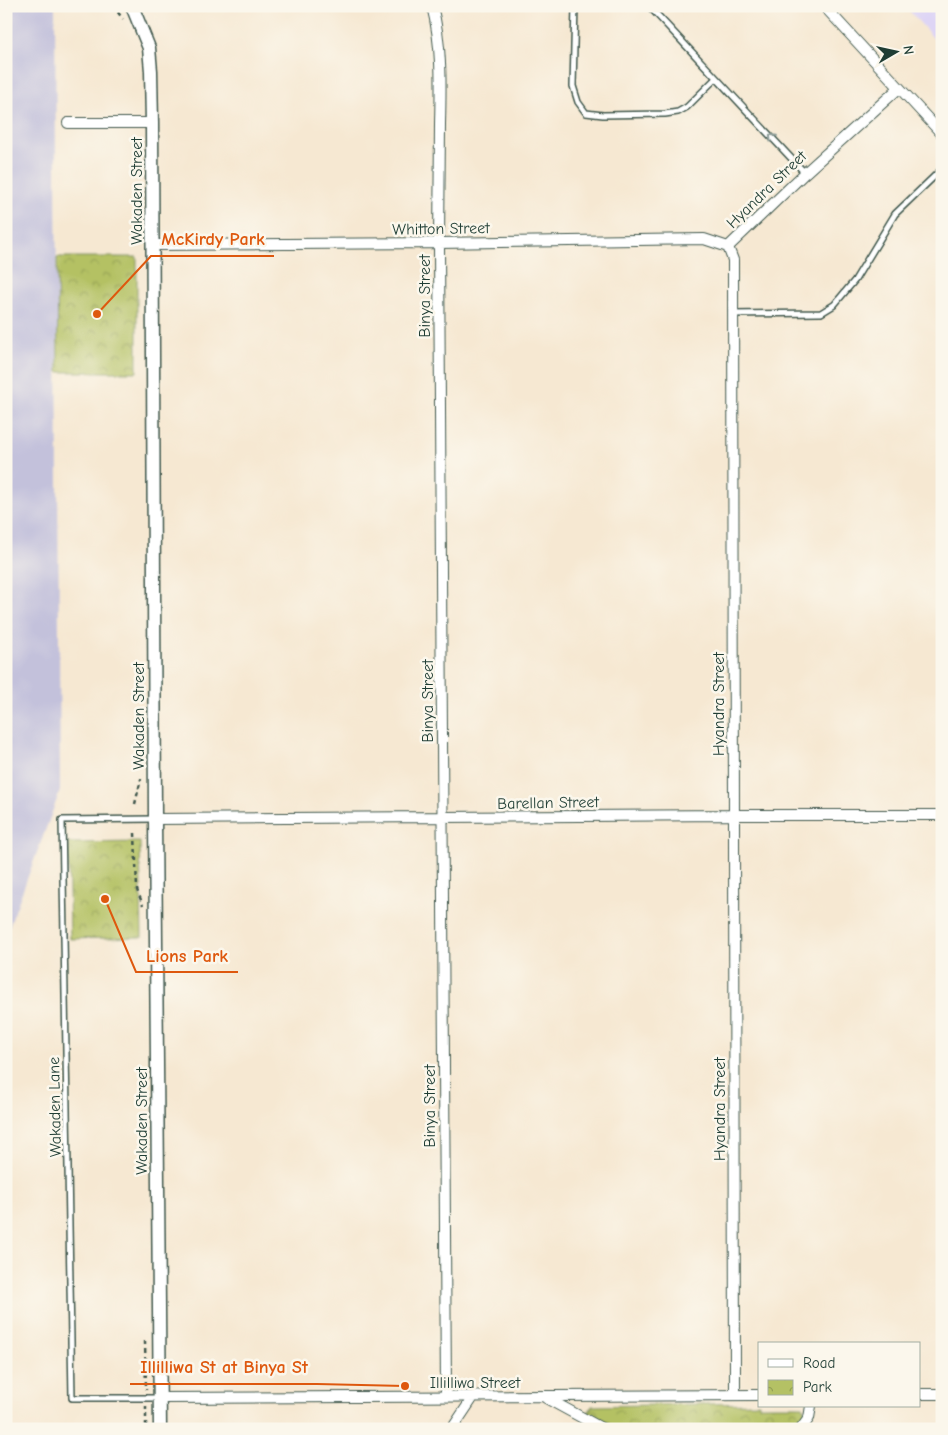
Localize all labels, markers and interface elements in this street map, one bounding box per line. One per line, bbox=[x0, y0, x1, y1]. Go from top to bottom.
north arrow bbox=[870, 28, 920, 78]
text: N bbox=[899, 44, 917, 56]
one-way arrow bbox=[769, 134, 778, 143]
street label: Wakaden Street bbox=[128, 137, 146, 245]
street label: Hyandra Street bbox=[723, 147, 811, 232]
street label: Whitton Street bbox=[392, 219, 490, 239]
callout: McKirdy Park bbox=[151, 223, 274, 256]
text: McKirdy Park bbox=[161, 229, 265, 250]
street label: Binya Street bbox=[416, 254, 434, 337]
street label: Hyandra Street bbox=[710, 652, 728, 756]
street label: Binya Street bbox=[419, 659, 437, 742]
street label: Wakaden Street bbox=[130, 662, 148, 770]
street label: Barellan Street bbox=[497, 793, 599, 813]
callout: Lions Park bbox=[136, 939, 238, 972]
text: Lions Park bbox=[146, 946, 228, 967]
street label: Wakaden Lane bbox=[45, 1057, 65, 1157]
street label: Hyandra Street bbox=[711, 1057, 729, 1161]
street label: Binya Street bbox=[421, 1064, 439, 1147]
street label: Wakaden Street bbox=[133, 1067, 151, 1175]
legend bbox=[758, 1342, 920, 1408]
callout: Illilliwa St at Binya St bbox=[130, 1351, 317, 1384]
text: Road bbox=[803, 1354, 835, 1372]
text: Illilliwa St at Binya St bbox=[140, 1357, 309, 1378]
street label: Illilliwa Street bbox=[430, 1374, 521, 1392]
text: Park bbox=[803, 1378, 832, 1396]

